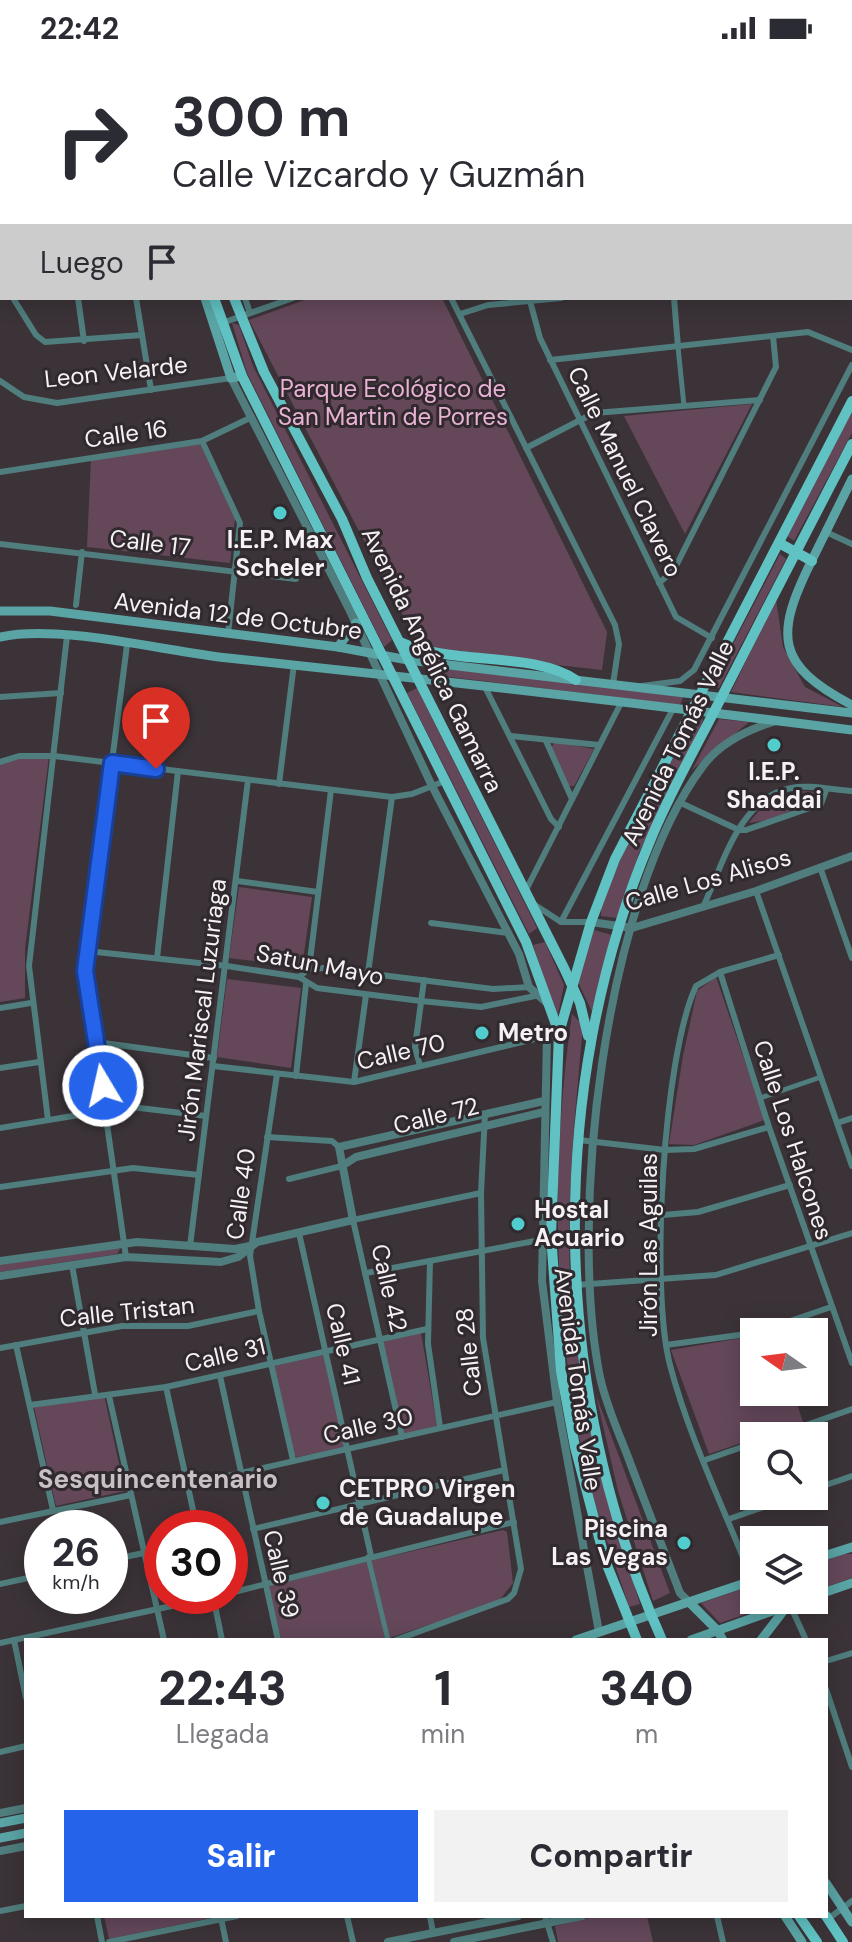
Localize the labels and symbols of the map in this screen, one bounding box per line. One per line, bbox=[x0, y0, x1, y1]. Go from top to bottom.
street label: Leon Velarde bbox=[43, 349, 189, 394]
street label: Calle Manuel Clavero bbox=[561, 361, 690, 582]
park label: Parque Ecológico de San Martin de Porres bbox=[278, 373, 508, 432]
street label: Calle 16 bbox=[82, 412, 169, 455]
marker: I.E.P. Max Scheler bbox=[271, 504, 289, 522]
street label: Calle 17 bbox=[108, 522, 192, 563]
street label: Avenida Angélica Gamarra bbox=[355, 522, 510, 798]
place label: I.E.P. Max Scheler bbox=[227, 524, 333, 583]
street label: Avenida 12 de Octubre bbox=[112, 585, 364, 646]
street label: Avenida Tomás Valle bbox=[614, 635, 741, 851]
pin bbox=[122, 687, 190, 769]
marker: I.E.P. Shaddai bbox=[765, 736, 783, 754]
place label: I.E.P. Shaddai bbox=[726, 756, 822, 815]
street label: Calle Los Alisos bbox=[621, 841, 794, 918]
street label: Jirón Mariscal Luzuriaga bbox=[170, 877, 233, 1143]
street label: Satun Mayo bbox=[254, 937, 387, 992]
place label: Metro bbox=[498, 1017, 568, 1048]
marker: Metro bbox=[473, 1024, 491, 1042]
street label: Calle 70 bbox=[354, 1026, 448, 1077]
street label: Calle Los Halcones bbox=[747, 1036, 840, 1244]
position arrow bbox=[61, 1044, 145, 1128]
street label: Calle 72 bbox=[390, 1090, 482, 1141]
street label: Calle 40 bbox=[219, 1146, 262, 1242]
street label: Jirón Las Aguilas bbox=[633, 1153, 664, 1337]
place label: Hostal Acuario bbox=[534, 1194, 625, 1253]
marker: Hostal Acuario bbox=[509, 1215, 527, 1233]
street label: Calle 42 bbox=[364, 1241, 415, 1335]
street label: Avenida Tomás Valle bbox=[547, 1265, 609, 1492]
street label: Calle Tristan bbox=[58, 1289, 196, 1334]
street label: Calle 41 bbox=[319, 1300, 368, 1388]
street label: Calle 28 bbox=[448, 1306, 489, 1398]
north arrow bbox=[740, 1318, 828, 1406]
street label: Calle 31 bbox=[181, 1330, 268, 1379]
street label: Calle 30 bbox=[320, 1400, 416, 1451]
district label: Sesquincentenario bbox=[38, 1462, 278, 1496]
place label: CETPRO Virgen de Guadalupe bbox=[339, 1473, 516, 1532]
marker: CETPRO Virgen de Guadalupe bbox=[314, 1494, 332, 1512]
speed limit sign: 30 bbox=[144, 1510, 248, 1614]
place label: Piscina Las Vegas bbox=[551, 1513, 668, 1572]
street label: Calle 39 bbox=[256, 1527, 307, 1621]
marker: Piscina Las Vegas bbox=[675, 1534, 693, 1552]

